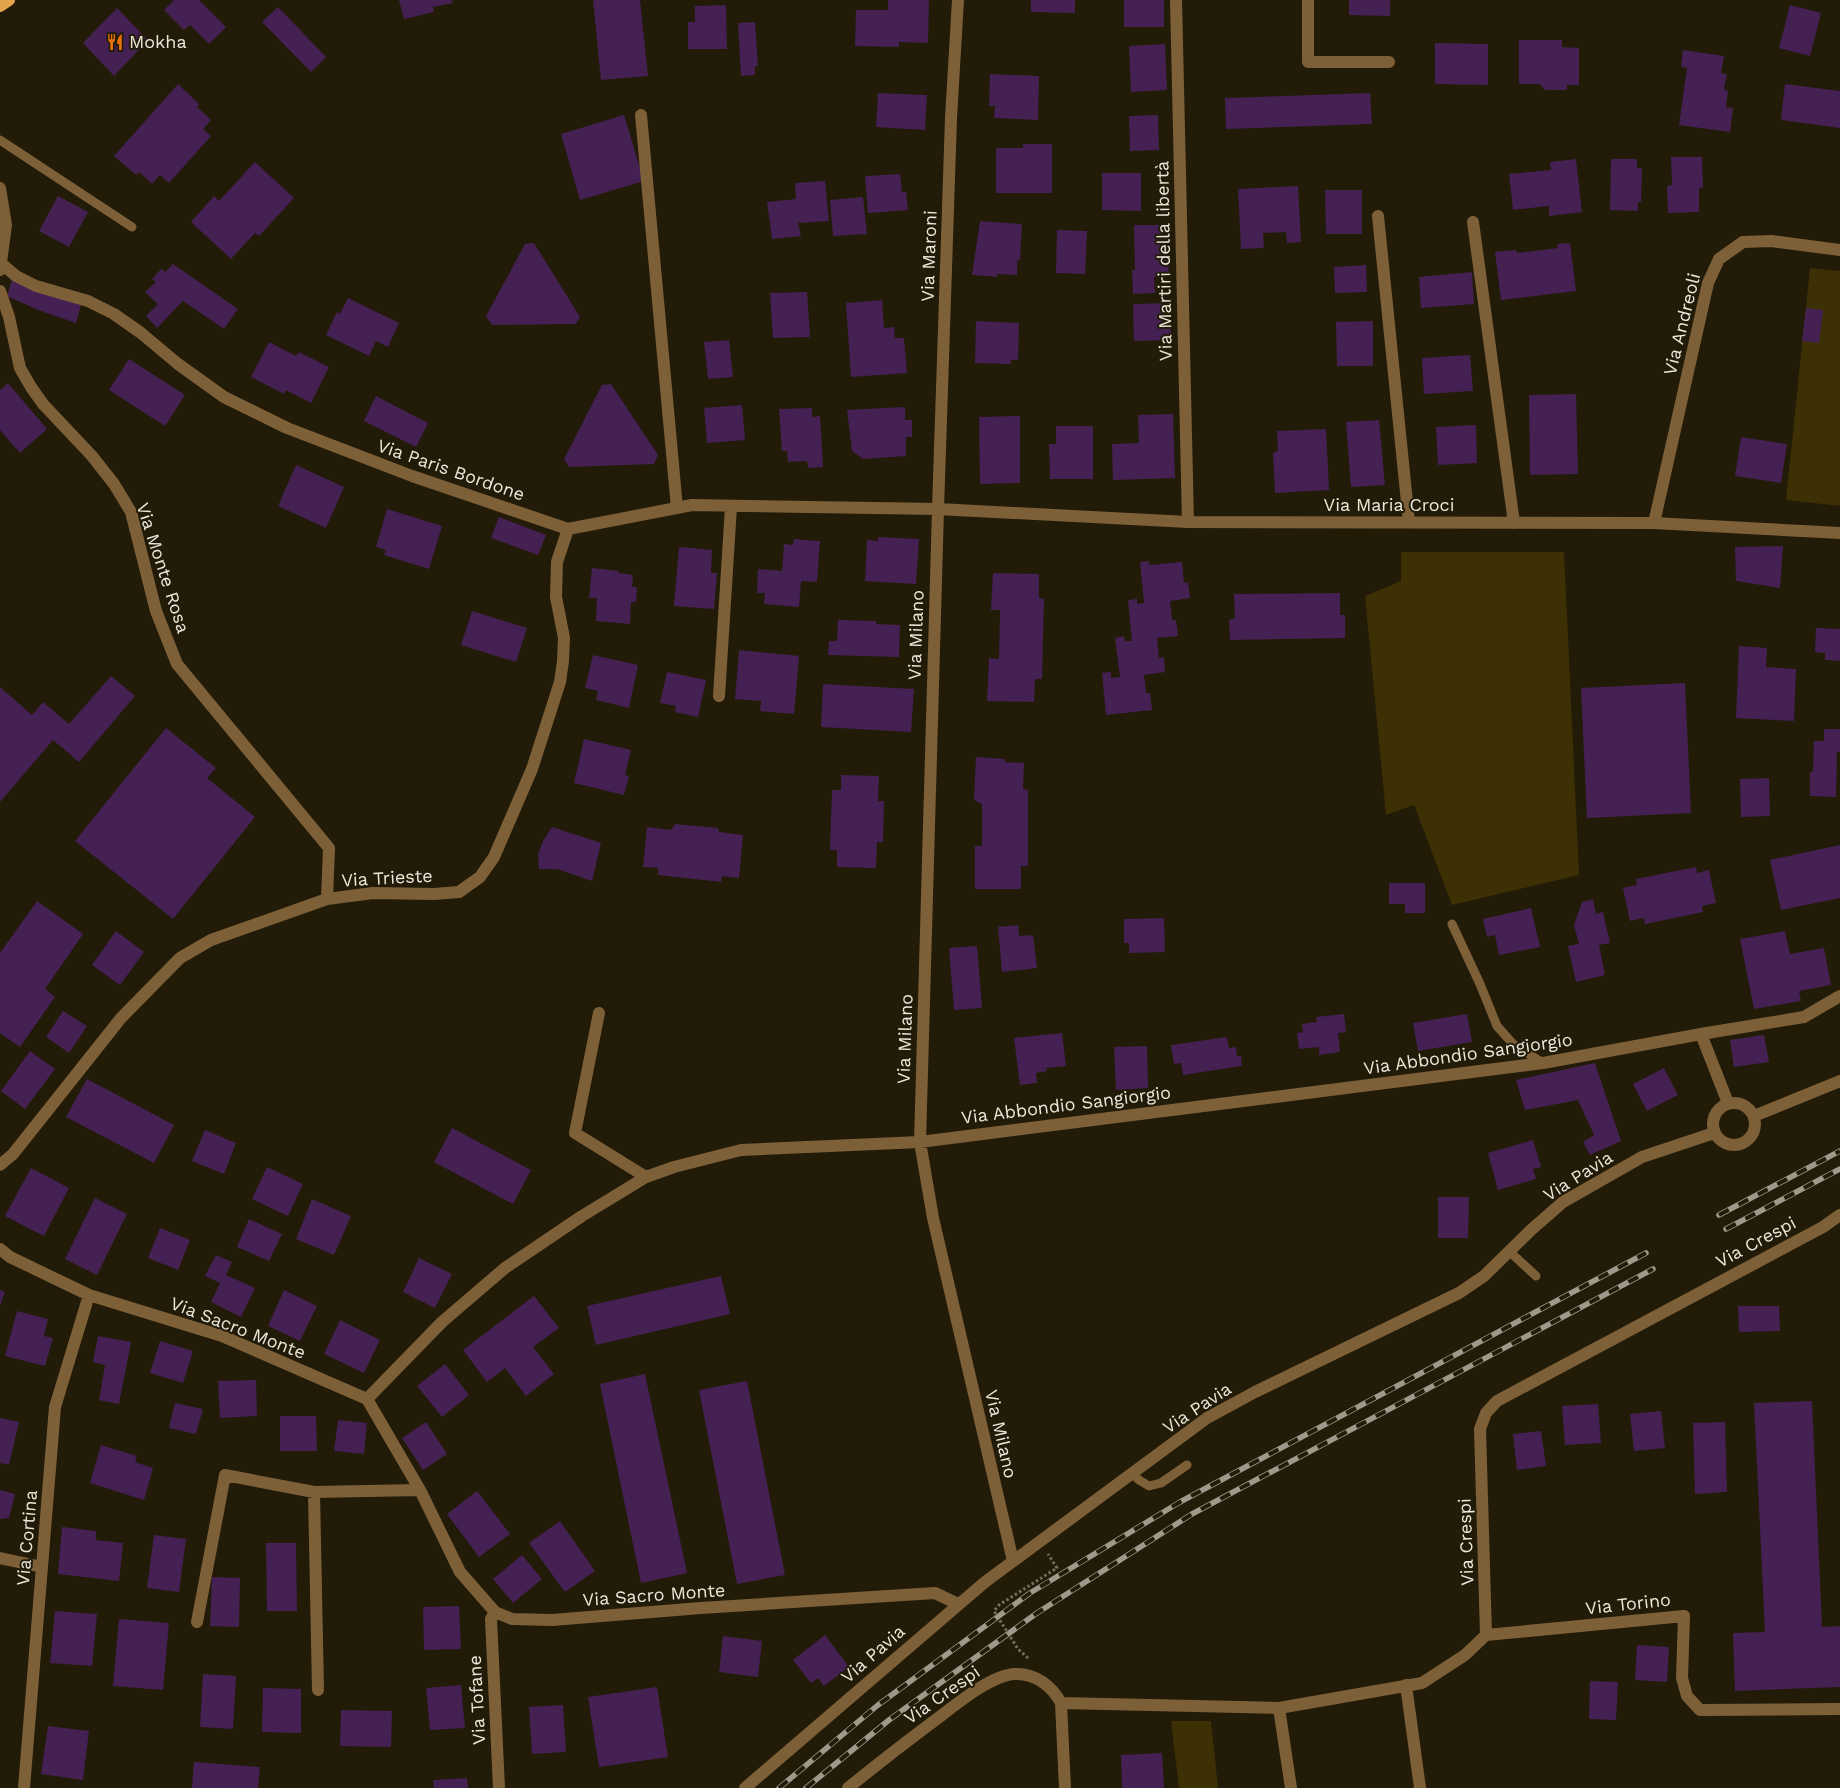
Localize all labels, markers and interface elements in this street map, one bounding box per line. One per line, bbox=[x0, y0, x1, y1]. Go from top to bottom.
place label: Mokha bbox=[129, 31, 187, 52]
restaurant icon: Mokha bbox=[105, 32, 125, 52]
street label: Via Martiri della libertà bbox=[1151, 161, 1176, 361]
street label: Via Maroni bbox=[916, 210, 941, 302]
street label: Via Andreoli bbox=[1659, 271, 1704, 377]
street label: Via Paris Bordone bbox=[375, 434, 528, 505]
street label: Via Maria Croci bbox=[1324, 494, 1454, 515]
street label: Via Monte Rosa bbox=[133, 500, 194, 636]
street label: Via Milano bbox=[903, 590, 928, 680]
street label: Via Trieste bbox=[341, 865, 433, 890]
street label: Via Milano bbox=[892, 994, 917, 1084]
street label: Via Abbondio Sangiorgio bbox=[1362, 1028, 1574, 1079]
street label: Via Abbondio Sangiorgio bbox=[960, 1081, 1172, 1128]
street label: Via Pavia bbox=[1539, 1146, 1616, 1205]
street label: Via Crespi bbox=[1712, 1212, 1799, 1271]
street label: Via Sacro Monte bbox=[168, 1292, 309, 1363]
street label: Via Pavia bbox=[1158, 1378, 1235, 1438]
street label: Via Milano bbox=[981, 1388, 1022, 1480]
street label: Via Cortina bbox=[12, 1489, 41, 1587]
street label: Via Crespi bbox=[1453, 1498, 1478, 1586]
street label: Via Sacro Monte bbox=[582, 1579, 726, 1610]
street label: Via Torino bbox=[1584, 1589, 1672, 1618]
street label: Via Pavia bbox=[837, 1620, 909, 1687]
street label: Via Tofane bbox=[464, 1655, 489, 1745]
street label: Via Crespi bbox=[900, 1661, 984, 1728]

